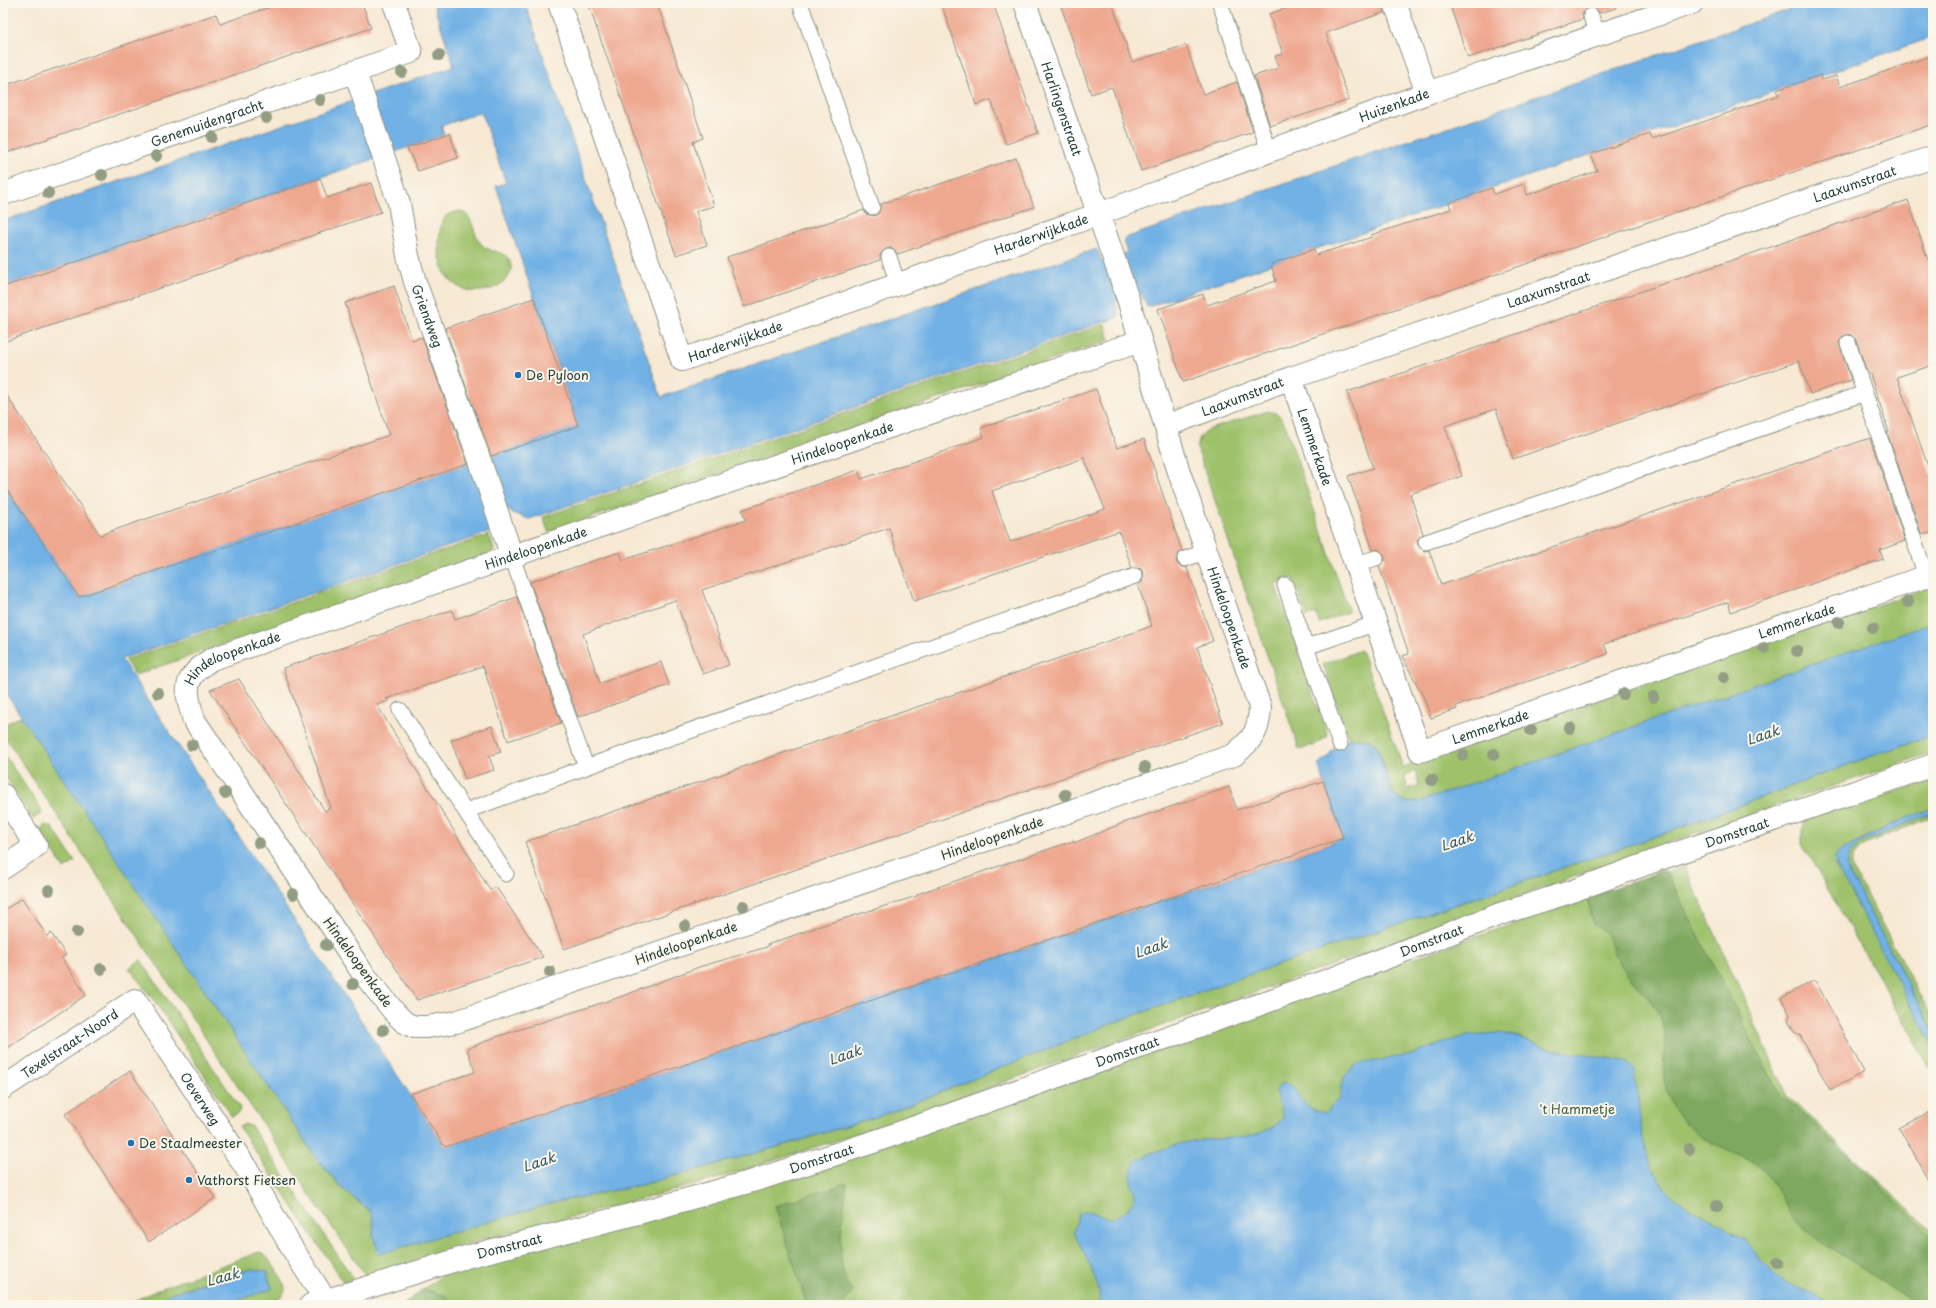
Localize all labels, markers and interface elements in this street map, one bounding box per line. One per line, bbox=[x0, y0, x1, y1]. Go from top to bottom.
street label: Harlingenstraat bbox=[1037, 59, 1087, 158]
street label: Huizenkade bbox=[1356, 83, 1432, 126]
street label: Genemuidengracht bbox=[148, 94, 266, 151]
street label: Laaxumstraat bbox=[1810, 160, 1899, 207]
street label: Harderwijkkade bbox=[991, 208, 1091, 259]
street label: Laaxumstraat bbox=[1504, 266, 1592, 312]
street label: Griendweg bbox=[408, 281, 448, 350]
street label: Harderwijkkade bbox=[685, 316, 785, 366]
place label: De Pyloon bbox=[526, 365, 589, 384]
marker: De Pyloon bbox=[513, 370, 523, 380]
street label: Laaxumstraat bbox=[1198, 372, 1286, 421]
street label: Lemmerkade bbox=[1293, 406, 1337, 488]
street label: Hindeloopenkade bbox=[788, 416, 896, 469]
street label: Hindeloopenkade bbox=[482, 521, 590, 574]
street label: Hindeloopenkade bbox=[1203, 564, 1256, 671]
street label: Lemmerkade bbox=[1755, 598, 1838, 643]
street label: Hindeloopenkade bbox=[179, 626, 283, 688]
street label: Lemmerkade bbox=[1449, 704, 1531, 748]
water label: Laak bbox=[1744, 719, 1783, 750]
street label: Hindeloopenkade bbox=[938, 811, 1046, 864]
street label: Domstraat bbox=[1702, 812, 1771, 852]
water label: Laak bbox=[1438, 825, 1477, 856]
street label: Hindeloopenkade bbox=[319, 913, 398, 1011]
street label: Hindeloopenkade bbox=[632, 916, 740, 969]
street label: Domstraat bbox=[1397, 919, 1466, 961]
water label: Laak bbox=[1132, 932, 1171, 963]
street label: Texelstraat-Noord bbox=[17, 1004, 122, 1083]
street label: Domstraat bbox=[1092, 1031, 1162, 1071]
water label: Laak bbox=[826, 1039, 865, 1070]
street label: Oeverweg bbox=[176, 1068, 225, 1129]
park label: 't Hammetje bbox=[1539, 1099, 1615, 1118]
place label: De Staalmeester bbox=[139, 1133, 243, 1152]
marker: De Staalmeester bbox=[126, 1138, 136, 1148]
street label: Domstraat bbox=[786, 1139, 856, 1178]
water label: Laak bbox=[520, 1146, 559, 1177]
place label: Vathorst Fietsen bbox=[197, 1170, 296, 1189]
marker: Vathorst Fietsen bbox=[184, 1175, 194, 1185]
street label: Domstraat bbox=[474, 1228, 544, 1263]
water label: Laak bbox=[204, 1262, 243, 1291]

